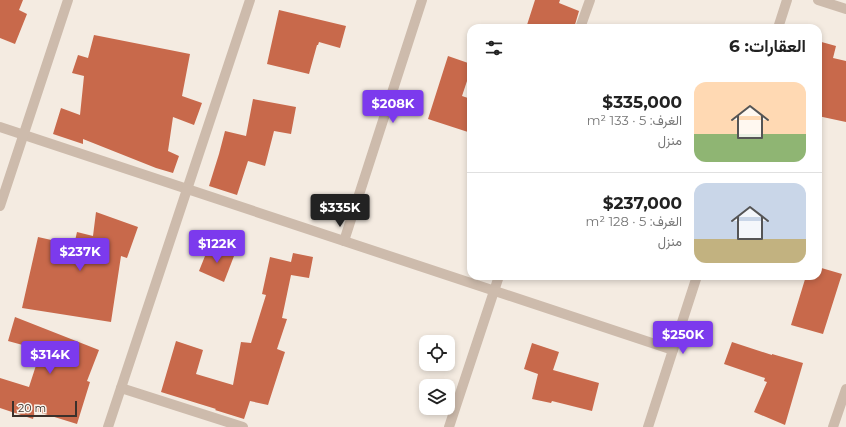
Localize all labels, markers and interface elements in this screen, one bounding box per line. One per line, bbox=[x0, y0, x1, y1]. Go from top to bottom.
text: العقارات: 6 bbox=[729, 36, 806, 56]
icon: filters bbox=[483, 37, 505, 59]
pin: $208K bbox=[365, 90, 421, 124]
text: $335,000 bbox=[602, 92, 682, 112]
text: $208K bbox=[372, 95, 415, 111]
icon: home bbox=[726, 98, 774, 146]
text: الغرف: 5 · 133 m² bbox=[587, 112, 682, 128]
text: منزل bbox=[658, 132, 682, 148]
text: $237,000 bbox=[603, 193, 682, 213]
pin: $335K bbox=[312, 194, 368, 228]
text: $335K bbox=[320, 199, 360, 215]
icon: home bbox=[726, 199, 774, 247]
text: الغرف: 5 · 128 m² bbox=[586, 213, 682, 229]
pin: $122K bbox=[189, 230, 245, 264]
text: منزل bbox=[658, 233, 682, 249]
text: $122K bbox=[198, 235, 236, 251]
pin: $237K bbox=[52, 238, 108, 272]
text: $237K bbox=[59, 243, 101, 259]
pin: $250K bbox=[655, 321, 711, 355]
text: $250K bbox=[662, 326, 704, 342]
map controls bbox=[419, 335, 455, 415]
button: locate bbox=[419, 335, 455, 371]
pin: $314K bbox=[22, 341, 78, 375]
text: $314K bbox=[30, 346, 70, 362]
button: layers bbox=[419, 379, 455, 415]
scale bar bbox=[12, 399, 77, 418]
text: 20 m bbox=[18, 401, 46, 415]

